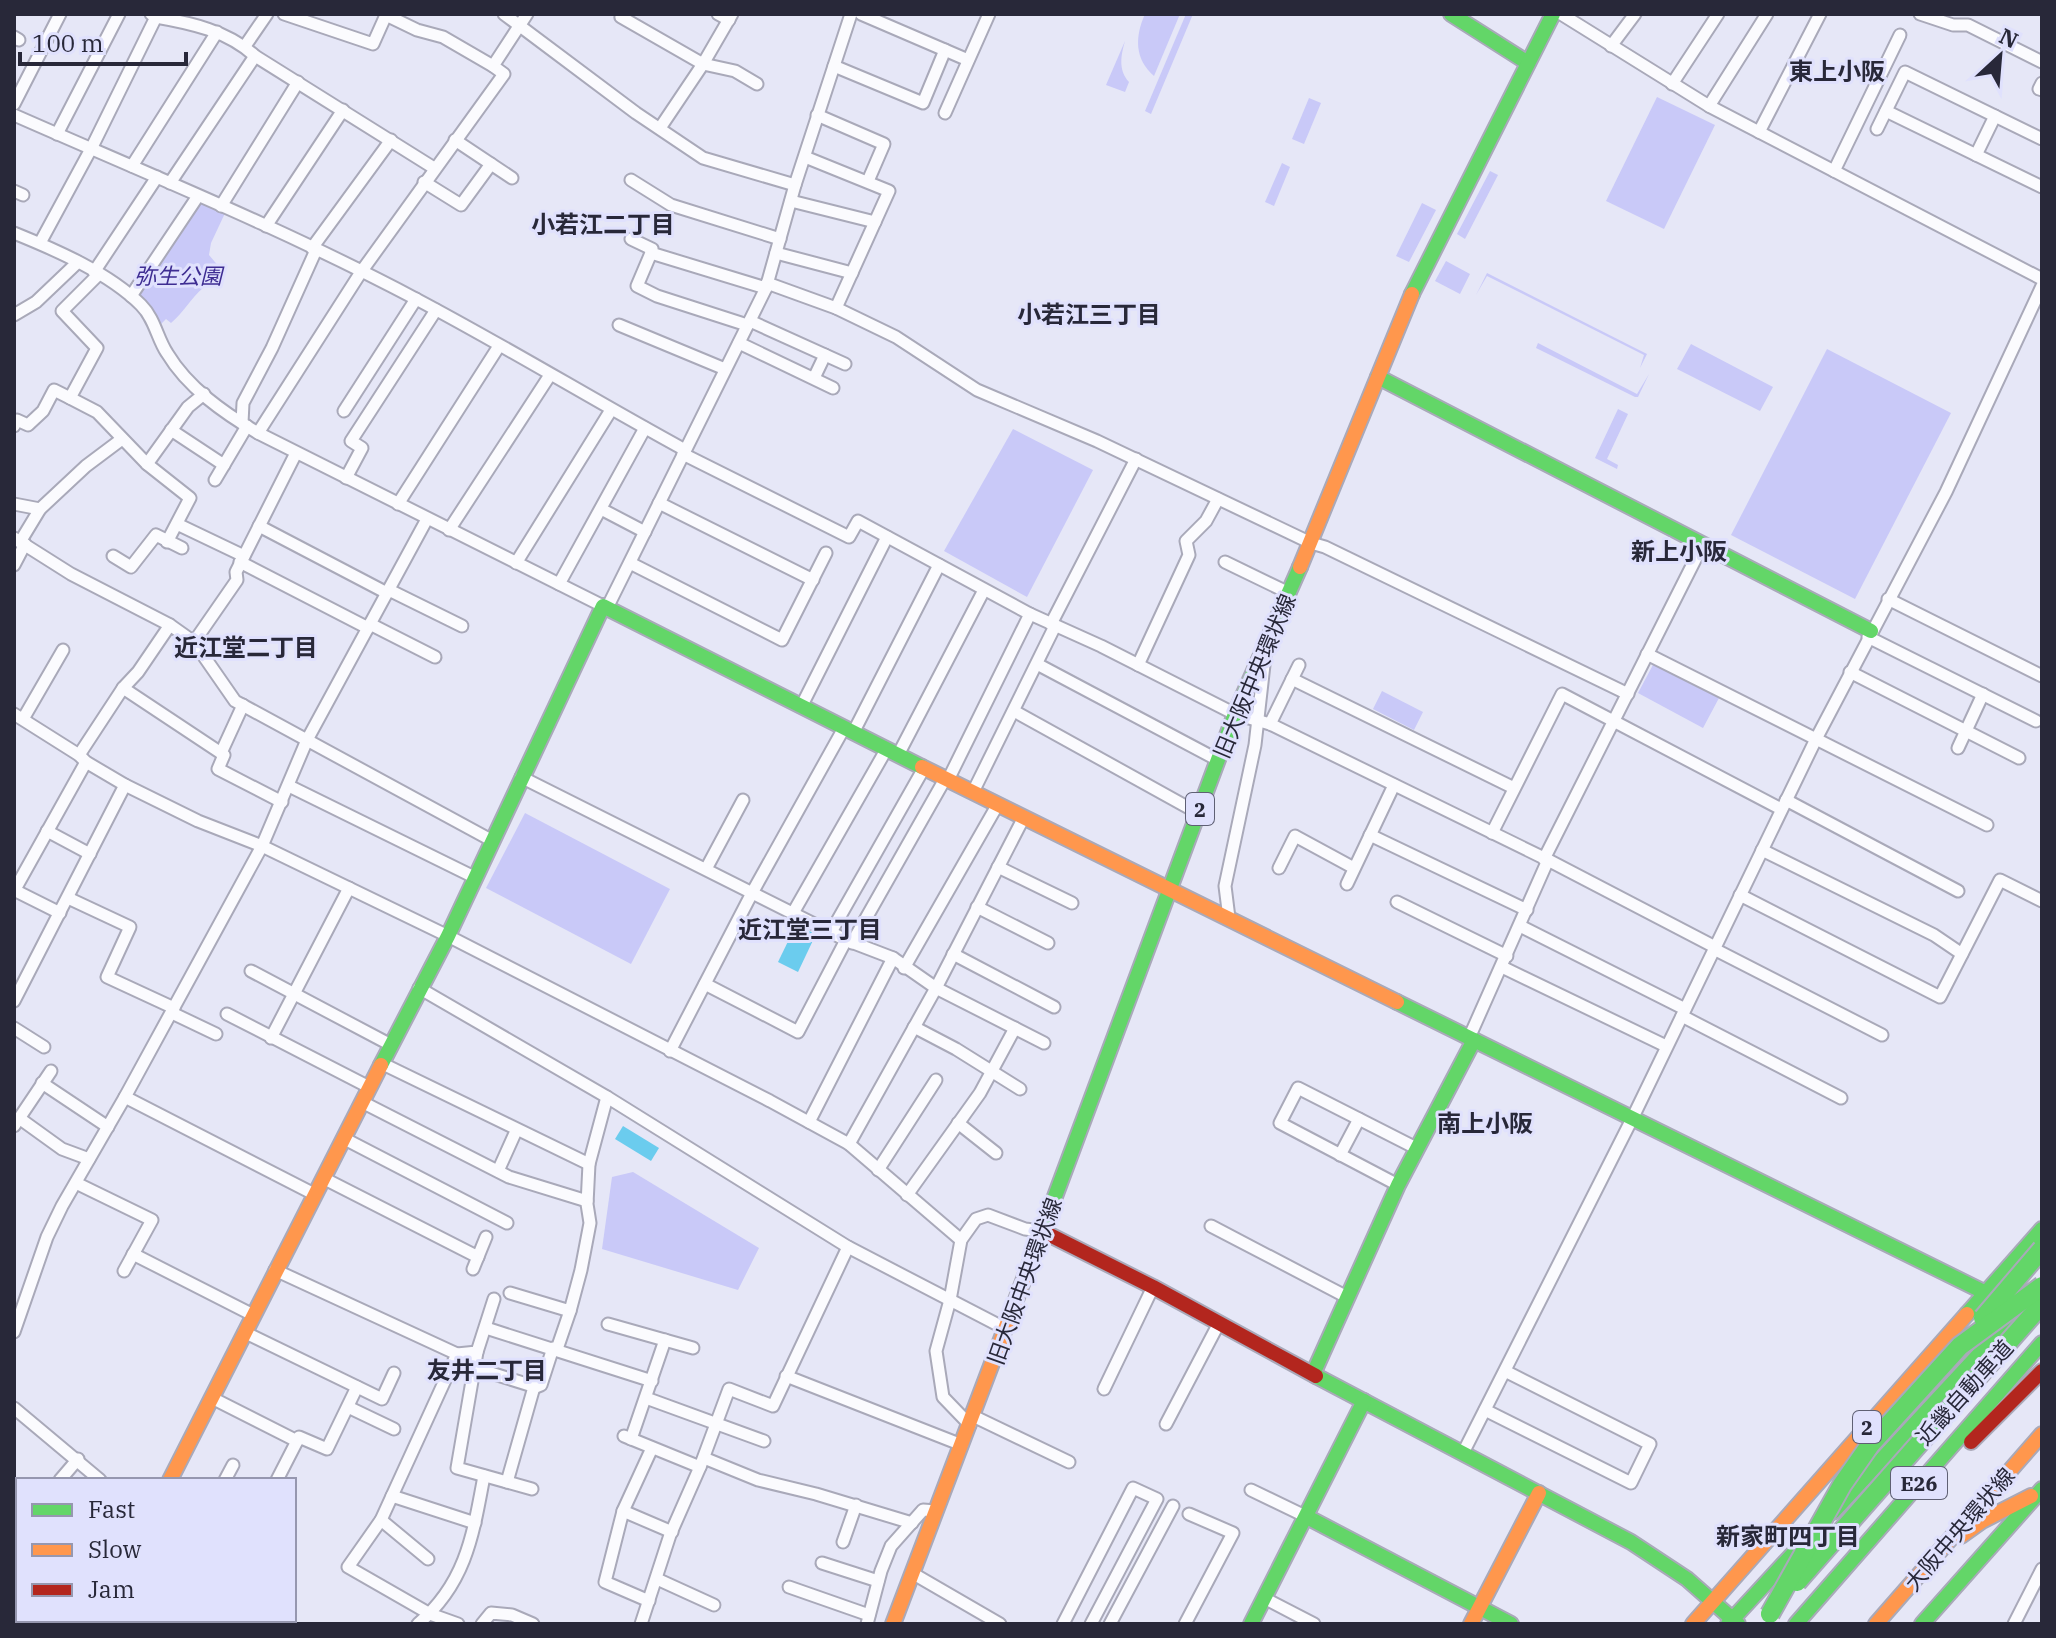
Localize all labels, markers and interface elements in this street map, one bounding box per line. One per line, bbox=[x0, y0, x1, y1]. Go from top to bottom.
scale bar bbox=[20, 16, 186, 66]
north arrow bbox=[1960, 16, 2040, 96]
text: N bbox=[1995, 21, 2023, 54]
text: 100 m bbox=[32, 27, 104, 59]
district label: 東上小阪 bbox=[1789, 55, 1885, 87]
district label: 小若江二丁目 bbox=[531, 208, 675, 240]
park label: 弥生公園 bbox=[134, 261, 225, 290]
district label: 小若江三丁目 bbox=[1017, 298, 1161, 330]
district label: 新上小阪 bbox=[1631, 535, 1727, 567]
street label: 旧大阪中央環状線 bbox=[1206, 589, 1302, 763]
district label: 近江堂二丁目 bbox=[174, 631, 318, 663]
road number: 2 bbox=[1186, 793, 1214, 825]
district label: 近江堂三丁目 bbox=[738, 913, 882, 945]
district label: 南上小阪 bbox=[1437, 1107, 1533, 1139]
street label: 旧大阪中央環状線 bbox=[980, 1193, 1068, 1369]
street label: 近畿自動車道 bbox=[1909, 1333, 2019, 1451]
district label: 友井二丁目 bbox=[427, 1354, 547, 1386]
road number: 2 bbox=[1853, 1411, 1881, 1443]
street label: 大阪中央環状線 bbox=[1898, 1461, 2020, 1597]
road number: E26 bbox=[1891, 1467, 1947, 1499]
legend bbox=[16, 1478, 296, 1622]
text: Fast bbox=[88, 1493, 135, 1525]
district label: 新家町四丁目 bbox=[1716, 1520, 1860, 1552]
text: Slow bbox=[88, 1533, 142, 1565]
text: Jam bbox=[88, 1573, 135, 1605]

